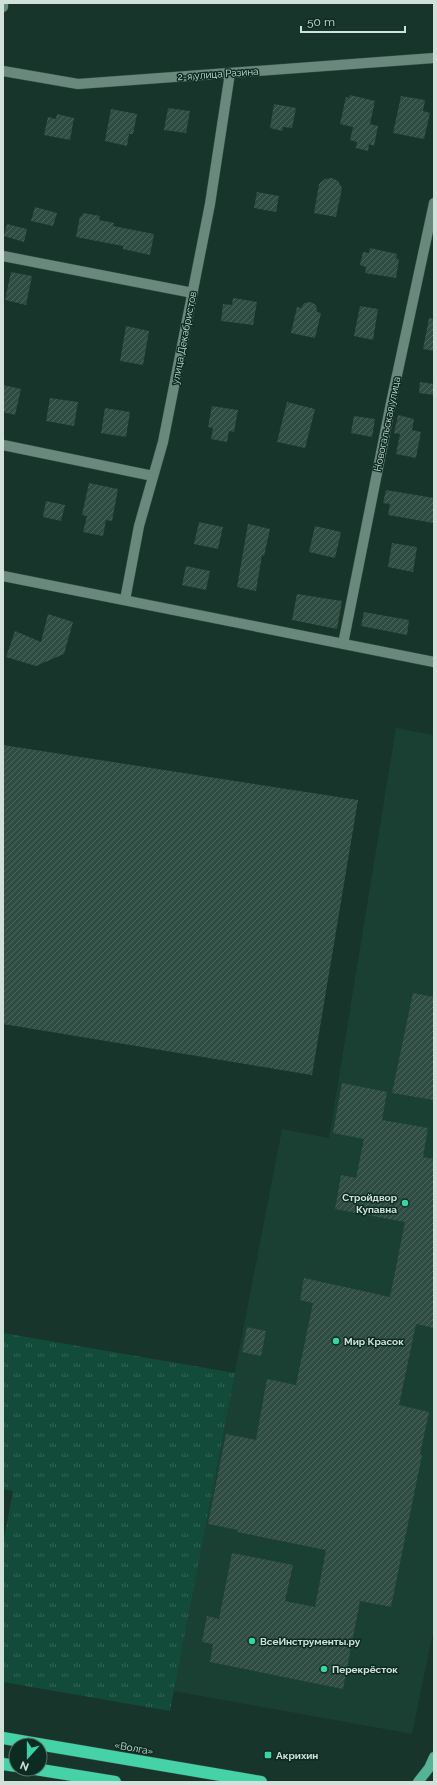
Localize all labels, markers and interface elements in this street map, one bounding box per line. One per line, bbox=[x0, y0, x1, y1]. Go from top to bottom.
scale bar bbox=[301, 8, 405, 34]
text: 50 m bbox=[307, 15, 335, 29]
street label: 2-я улица Разина bbox=[177, 66, 259, 82]
street label: улица Декабристов bbox=[170, 291, 198, 385]
street label: Новогальская улица bbox=[372, 376, 402, 472]
place label: Стройдвор Купавна bbox=[342, 1192, 398, 1215]
marker: Стройдвор Купавна bbox=[400, 1198, 410, 1208]
marker: Мир Красок bbox=[331, 1336, 341, 1346]
place label: Мир Красок bbox=[344, 1336, 404, 1347]
marker: ВсеИнструменты.ру bbox=[247, 1636, 257, 1646]
place label: ВсеИнструменты.ру bbox=[260, 1636, 361, 1647]
marker: Перекрёсток bbox=[319, 1664, 329, 1674]
place label: Перекрёсток bbox=[332, 1664, 398, 1675]
north arrow bbox=[8, 1737, 48, 1777]
street label: «Волга» bbox=[114, 1739, 155, 1757]
marker: Акрихин bbox=[263, 1750, 273, 1760]
place label: Акрихин bbox=[276, 1750, 318, 1761]
text: N bbox=[18, 1758, 31, 1773]

